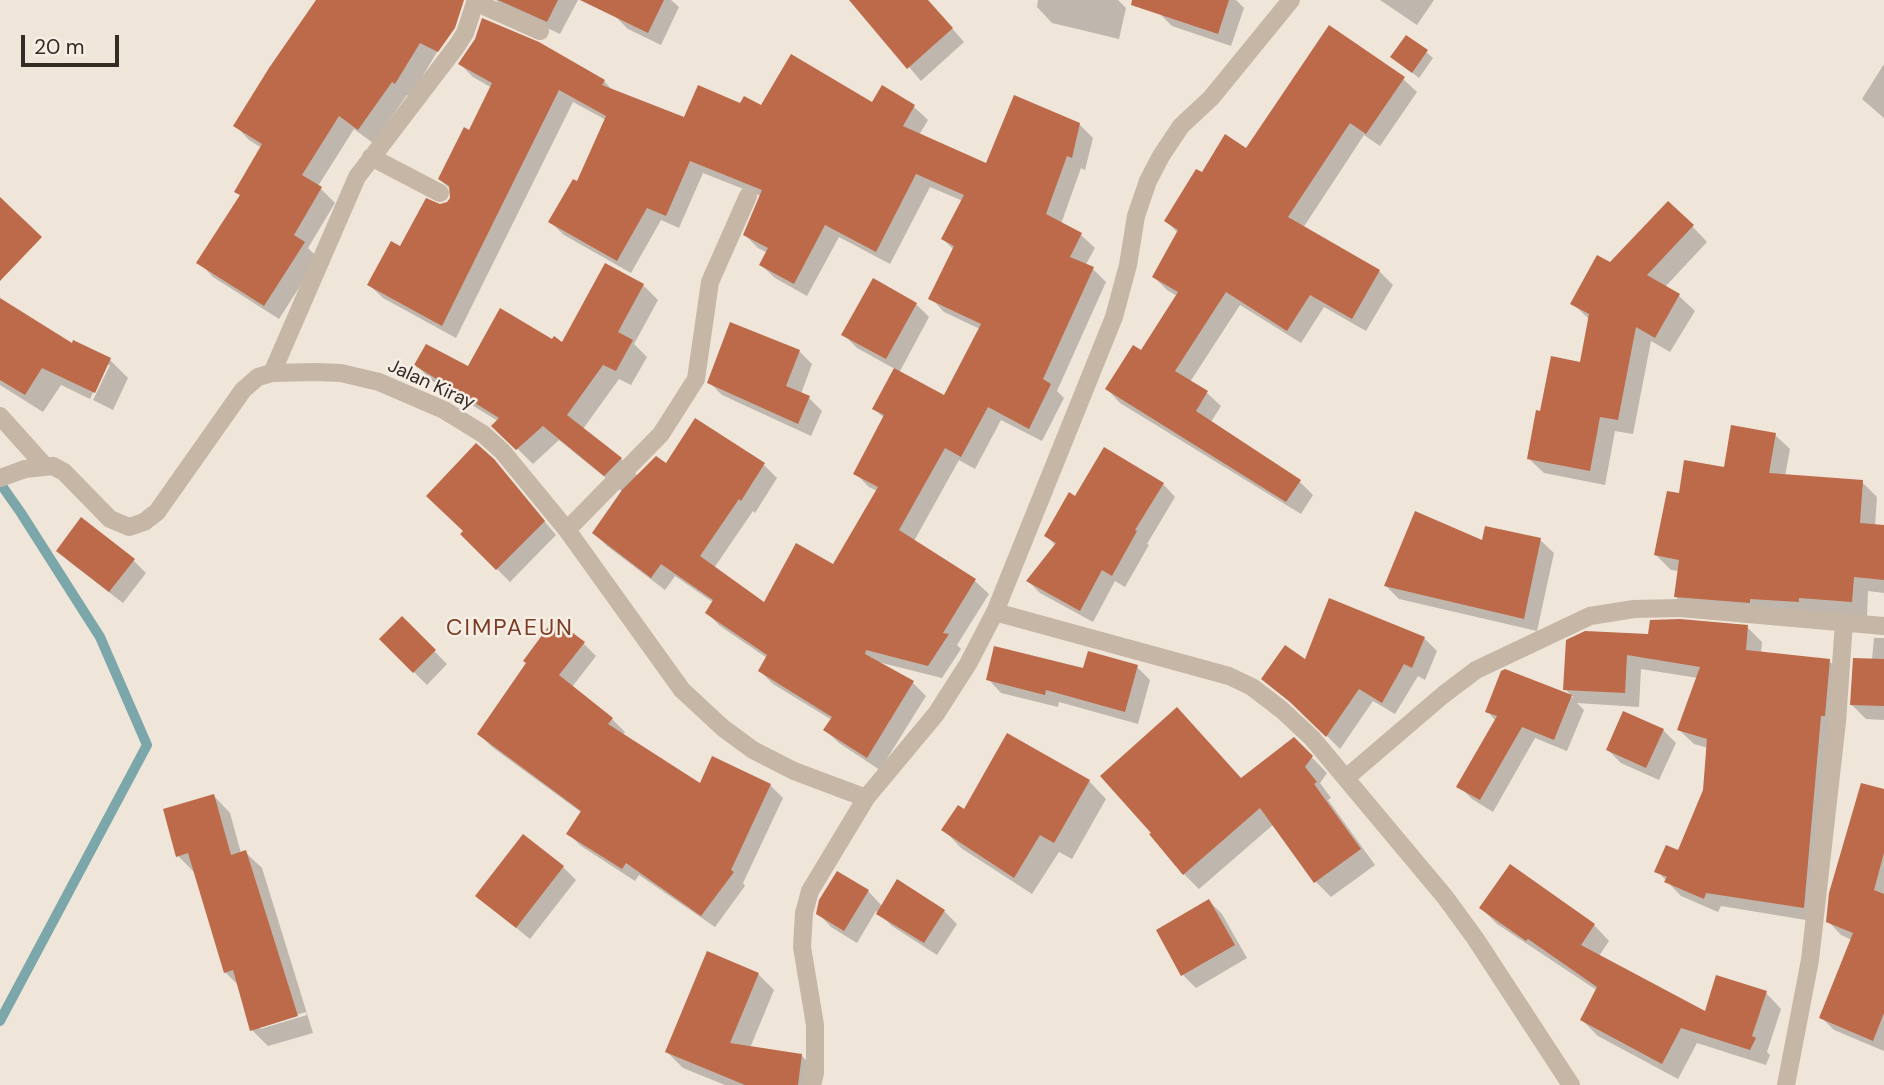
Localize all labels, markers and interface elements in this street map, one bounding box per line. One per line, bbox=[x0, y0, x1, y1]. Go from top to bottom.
scale bar bbox=[24, 21, 122, 65]
text: 20 m bbox=[34, 33, 85, 61]
street label: Jalan Kiray bbox=[384, 355, 478, 415]
district label: CIMPAEUN bbox=[447, 615, 573, 643]

